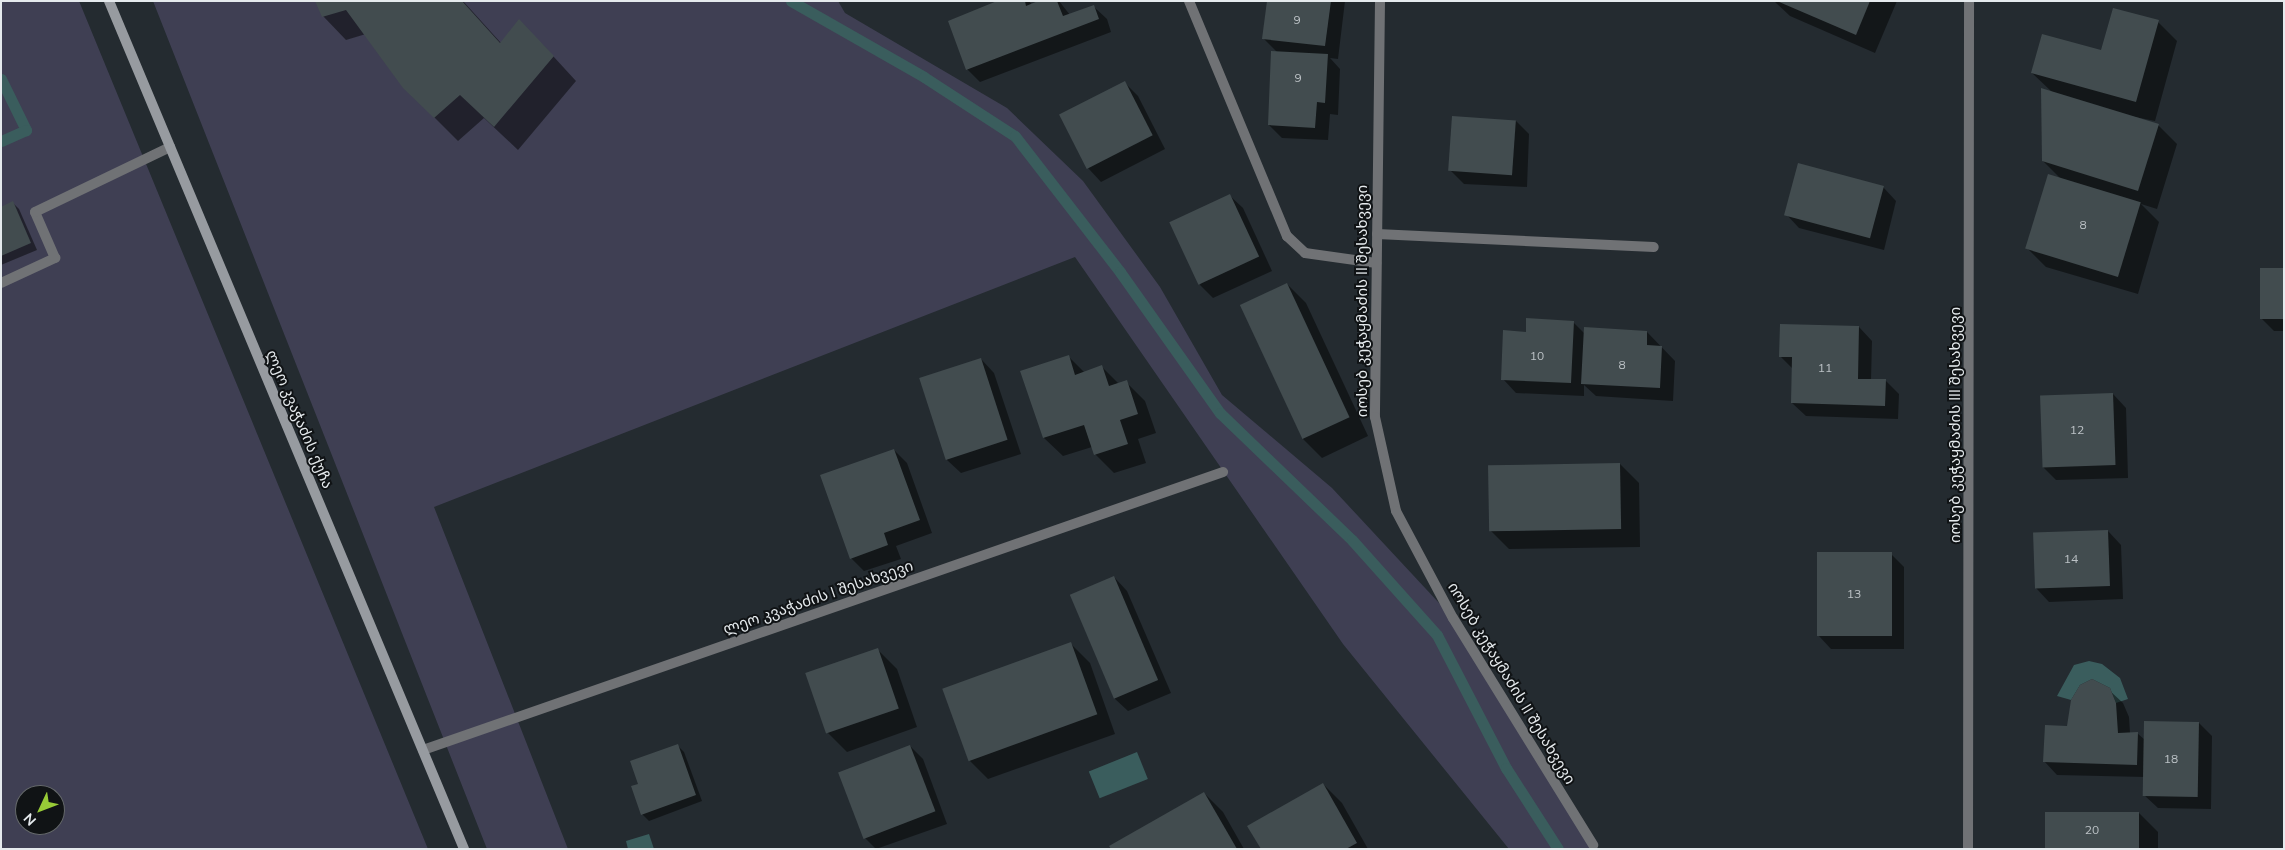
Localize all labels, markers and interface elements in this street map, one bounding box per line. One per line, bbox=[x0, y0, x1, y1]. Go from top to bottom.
house number: 9 bbox=[1293, 13, 1301, 27]
house number: 9 bbox=[1294, 71, 1302, 85]
street label: იოსებ კეჭაყმაძის II შესახვევი bbox=[1353, 185, 1371, 417]
house number: 8 bbox=[2079, 218, 2087, 232]
street label: იოსებ კეჭაყმაძის III შესახვევი bbox=[1946, 307, 1964, 543]
street label: ლეო კვაჭაძის ქუჩა bbox=[263, 347, 337, 491]
house number: 10 bbox=[1530, 349, 1544, 363]
house number: 8 bbox=[1618, 358, 1626, 372]
house number: 11 bbox=[1818, 361, 1832, 375]
house number: 12 bbox=[2070, 423, 2084, 437]
house number: 14 bbox=[2064, 552, 2078, 566]
street label: ლეო კვაჭაძის I შესახვევი bbox=[721, 556, 915, 638]
street label: იოსებ კეჭაყმაძის II შესახვევი bbox=[1444, 579, 1580, 787]
house number: 13 bbox=[1847, 587, 1861, 601]
house number: 18 bbox=[2164, 752, 2178, 766]
north arrow bbox=[15, 785, 65, 835]
text: N bbox=[20, 810, 40, 830]
house number: 20 bbox=[2085, 823, 2099, 837]

